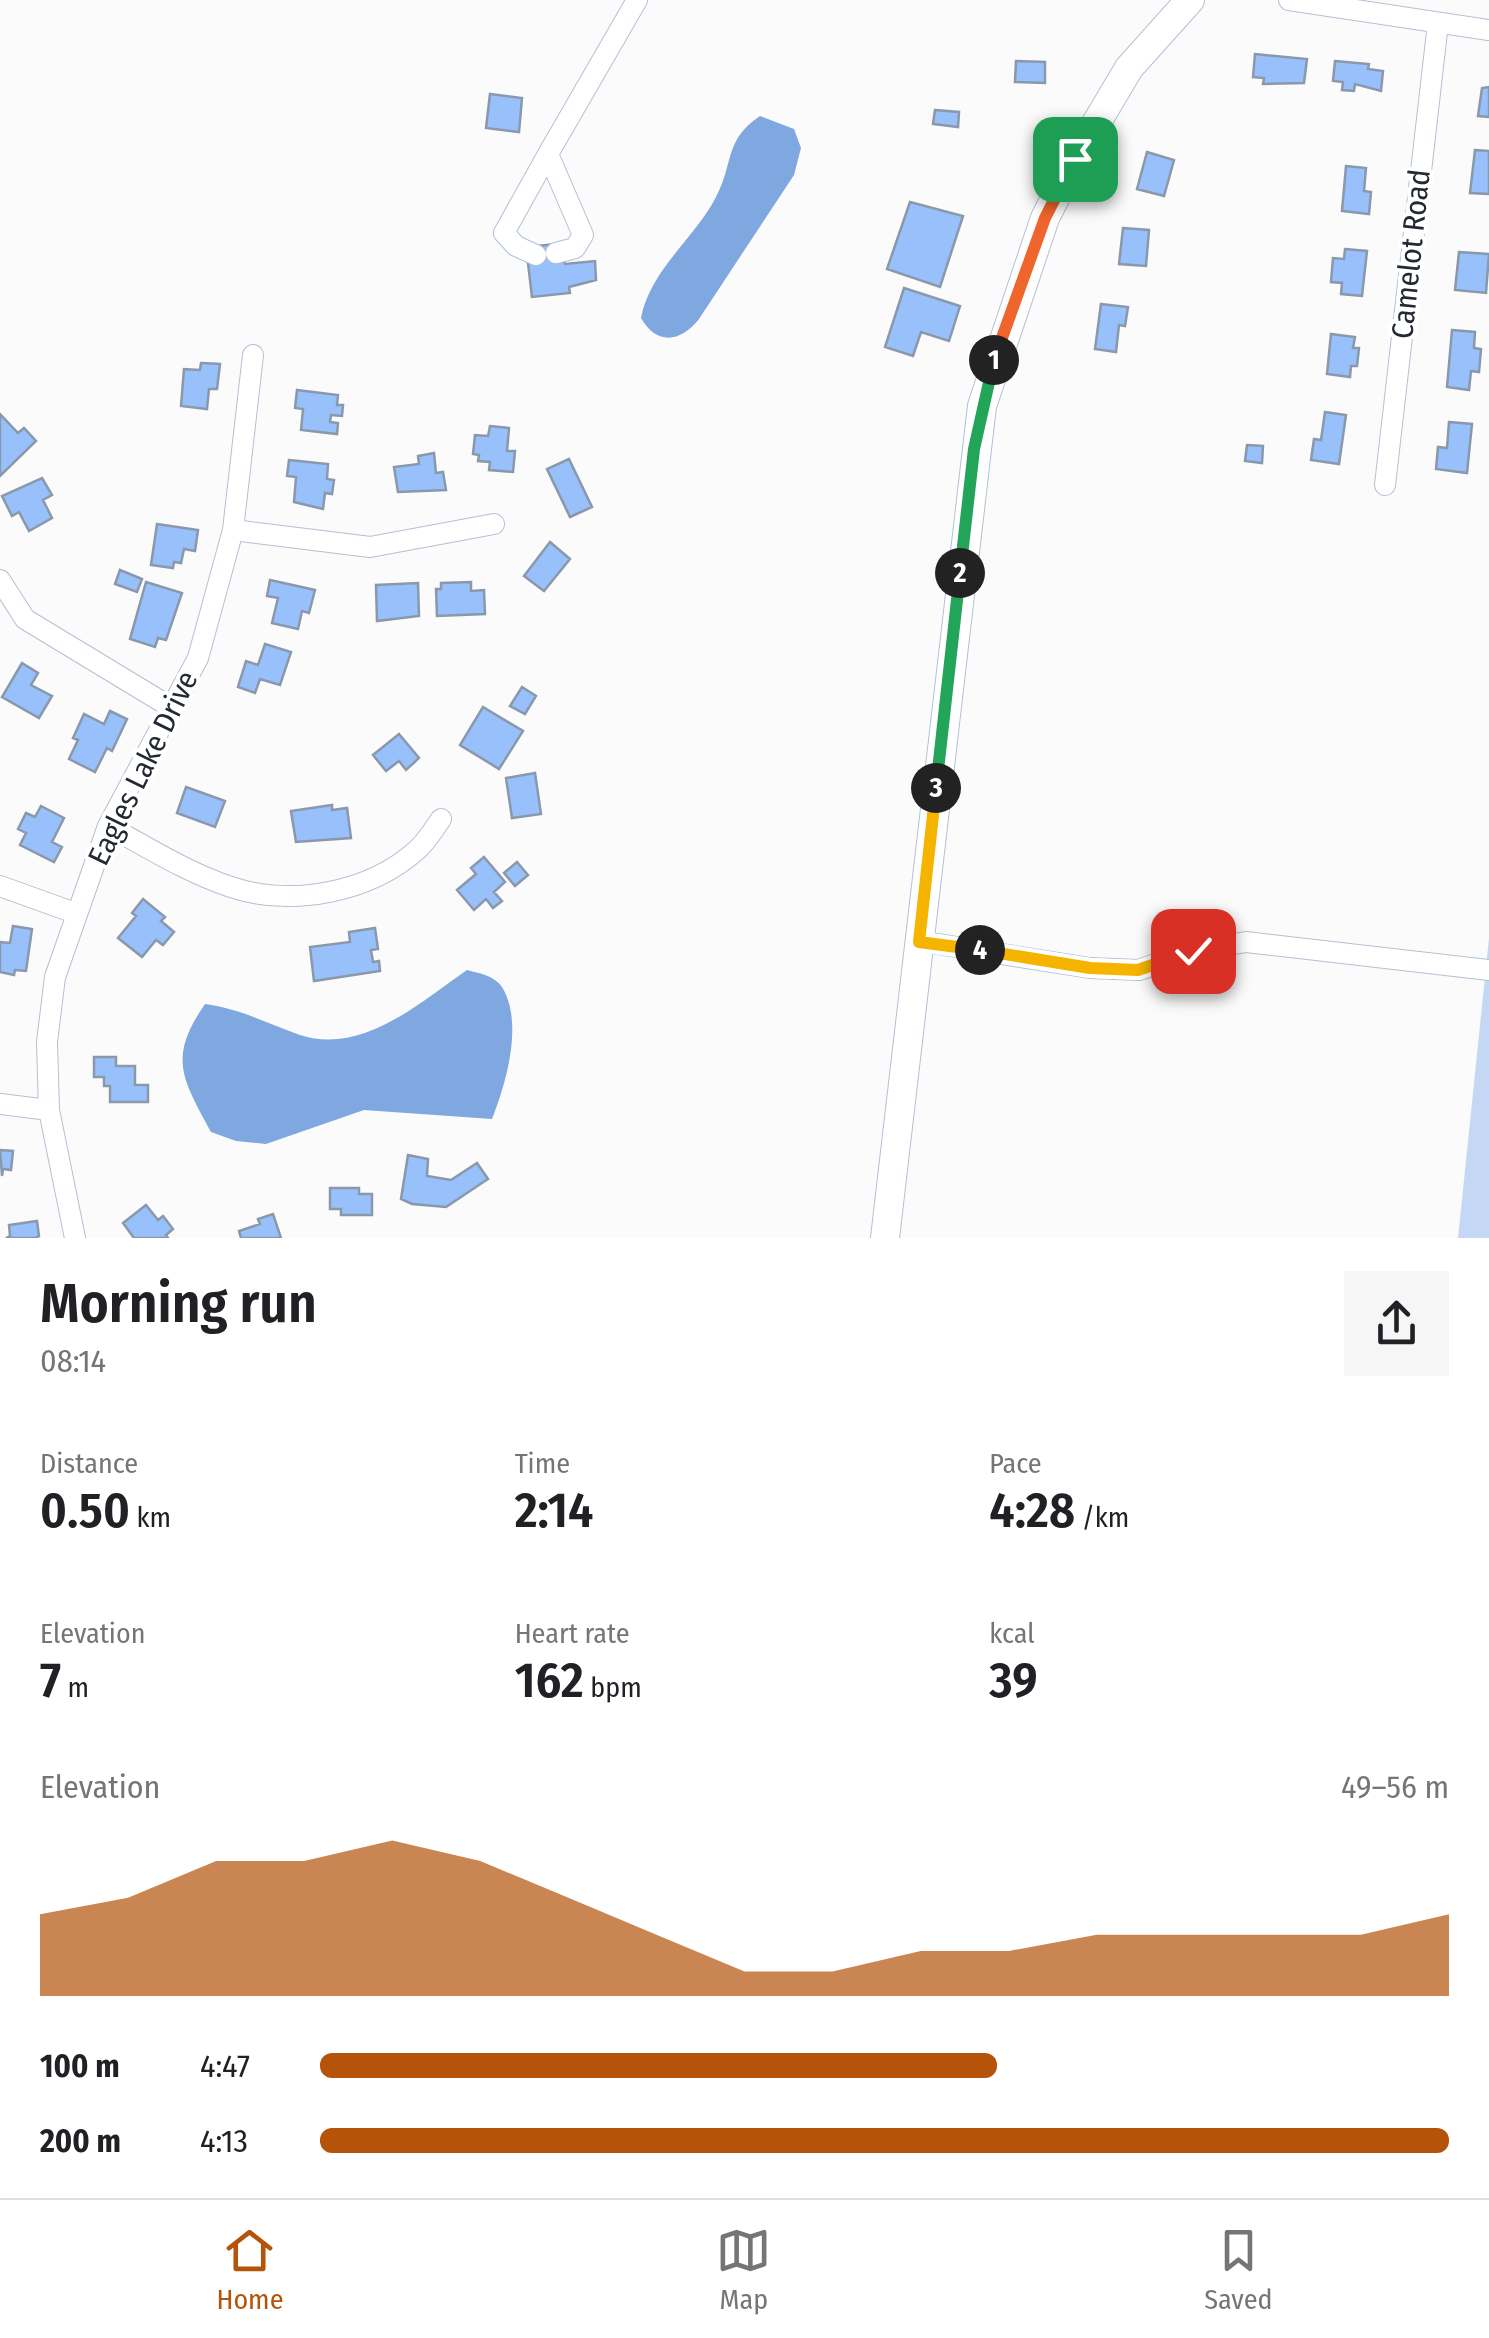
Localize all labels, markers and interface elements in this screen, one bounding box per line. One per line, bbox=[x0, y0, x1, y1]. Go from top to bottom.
pin bbox=[1033, 117, 1118, 202]
icon: arrive bbox=[1048, 132, 1103, 187]
street label: Camelot Road bbox=[1384, 168, 1438, 340]
pin: 1 bbox=[969, 335, 1019, 385]
text: 1 bbox=[988, 343, 1000, 376]
pin: 2 bbox=[935, 548, 985, 598]
text: 2 bbox=[954, 556, 966, 589]
street label: Eagles Lake Drive bbox=[80, 665, 206, 871]
pin: 3 bbox=[911, 763, 961, 813]
text: 3 bbox=[929, 771, 943, 804]
pin bbox=[1151, 909, 1236, 994]
icon: check bbox=[1166, 924, 1221, 979]
pin: 4 bbox=[955, 925, 1005, 975]
text: 4 bbox=[973, 933, 987, 966]
text: Morning run bbox=[40, 1271, 317, 1337]
button: share bbox=[1344, 1271, 1449, 1376]
text: 08:14 bbox=[40, 1342, 106, 1380]
text: Distance bbox=[40, 1447, 138, 1480]
text: Time bbox=[515, 1447, 570, 1480]
text: Pace bbox=[989, 1447, 1042, 1480]
text: 0.50 bbox=[40, 1480, 130, 1540]
text: 2:14 bbox=[515, 1480, 593, 1540]
text: 4:28 bbox=[989, 1480, 1075, 1540]
text: km bbox=[130, 1501, 171, 1534]
text: /km bbox=[1075, 1501, 1129, 1534]
text: Elevation bbox=[40, 1617, 145, 1650]
text: Heart rate bbox=[515, 1617, 630, 1650]
text: kcal bbox=[989, 1617, 1035, 1650]
text: 7 bbox=[40, 1650, 61, 1710]
text: 162 bbox=[515, 1650, 584, 1710]
text: 39 bbox=[989, 1650, 1038, 1710]
text: m bbox=[61, 1671, 89, 1704]
text: bpm bbox=[584, 1671, 642, 1704]
text: Elevation bbox=[40, 1768, 160, 1806]
text: 49–56 m bbox=[1341, 1768, 1449, 1806]
text: 100 m bbox=[40, 2047, 120, 2085]
text: 4:47 bbox=[200, 2047, 250, 2085]
text: 200 m bbox=[40, 2122, 121, 2160]
text: 4:13 bbox=[200, 2122, 248, 2160]
tab: Home bbox=[216, 2223, 283, 2316]
tab: Map bbox=[716, 2223, 771, 2316]
tab: Saved bbox=[1204, 2223, 1273, 2316]

